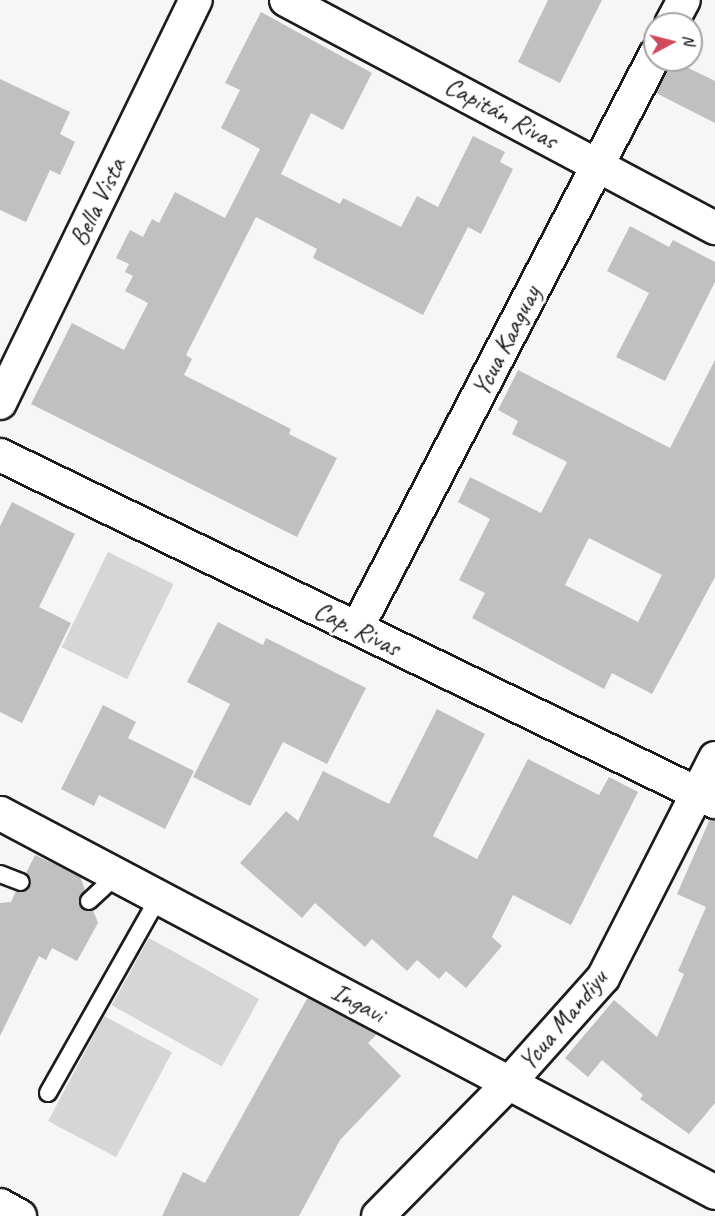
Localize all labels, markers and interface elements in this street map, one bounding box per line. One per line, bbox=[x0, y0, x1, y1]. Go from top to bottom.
north arrow bbox=[643, 12, 703, 72]
text: N bbox=[678, 34, 699, 46]
street label: Capitán Rivas bbox=[439, 70, 563, 156]
street label: Bella Vista bbox=[64, 153, 132, 251]
street label: Ycua Kaaguay bbox=[465, 281, 547, 401]
street label: Cap. Rivas bbox=[309, 595, 405, 663]
street label: Ycua Mandiyu bbox=[512, 963, 614, 1077]
street label: Ingavi bbox=[326, 976, 390, 1030]

